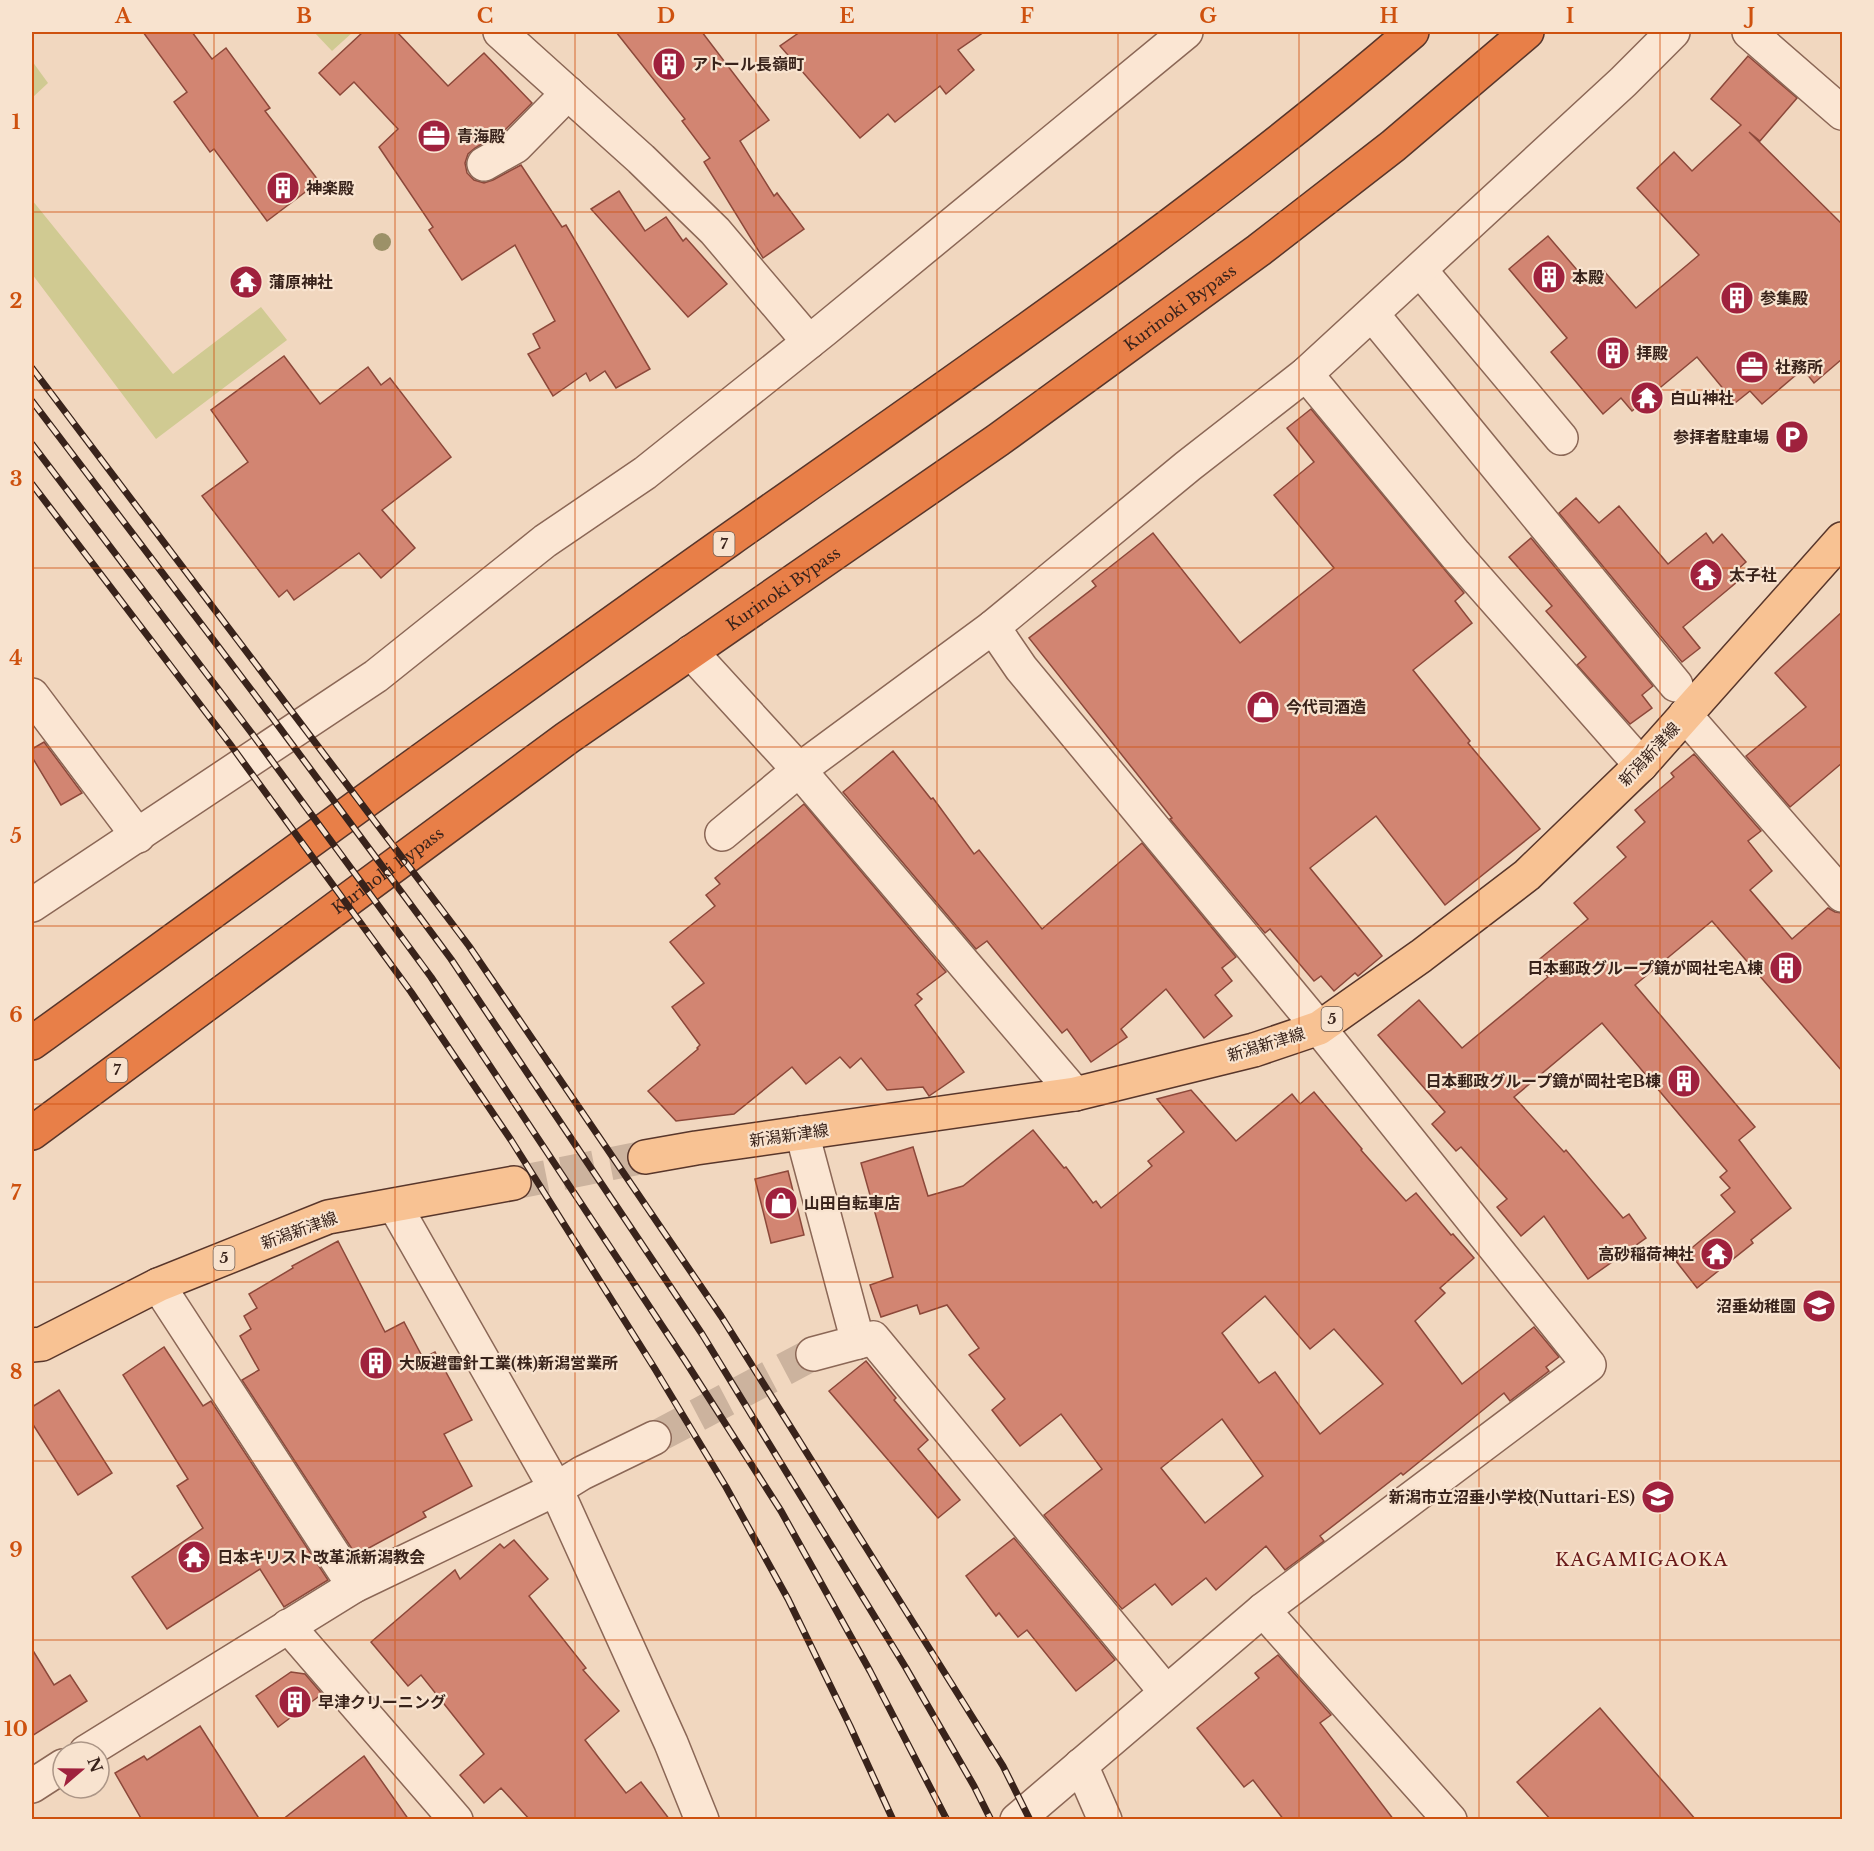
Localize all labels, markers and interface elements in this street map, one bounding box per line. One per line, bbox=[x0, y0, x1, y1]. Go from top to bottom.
text: A bbox=[114, 4, 132, 28]
text: B bbox=[296, 4, 312, 28]
text: C bbox=[477, 4, 493, 28]
text: D bbox=[657, 4, 675, 28]
text: E bbox=[839, 4, 855, 28]
text: F bbox=[1020, 4, 1034, 28]
text: G bbox=[1199, 4, 1217, 28]
text: H bbox=[1380, 4, 1399, 28]
text: I bbox=[1566, 4, 1574, 28]
text: J bbox=[1743, 4, 1755, 28]
building icon: アトール長嶺町 bbox=[651, 46, 687, 82]
place label: アトール長嶺町 bbox=[692, 54, 804, 74]
text: 1 bbox=[12, 110, 21, 134]
office icon: 青海殿 bbox=[416, 118, 452, 154]
place label: 青海殿 bbox=[457, 126, 505, 146]
building icon: 神楽殿 bbox=[265, 170, 301, 206]
place label: 神楽殿 bbox=[306, 178, 354, 198]
building icon: 本殿 bbox=[1531, 259, 1567, 295]
street label: Kurinoki Bypass bbox=[1120, 260, 1240, 355]
temple icon: 蒲原神社 bbox=[228, 264, 264, 300]
place label: 本殿 bbox=[1572, 267, 1604, 287]
place label: 蒲原神社 bbox=[269, 272, 333, 292]
building icon: 参集殿 bbox=[1719, 280, 1755, 316]
place label: 参集殿 bbox=[1760, 288, 1808, 308]
text: 2 bbox=[9, 289, 23, 313]
building icon: 拝殿 bbox=[1595, 335, 1631, 371]
place label: 拝殿 bbox=[1636, 343, 1668, 363]
office icon: 社務所 bbox=[1734, 349, 1770, 385]
place label: 社務所 bbox=[1775, 357, 1823, 377]
temple icon: 白山神社 bbox=[1629, 380, 1665, 416]
place label: 白山神社 bbox=[1670, 388, 1734, 408]
parking icon: 参拝者駐車場 bbox=[1774, 419, 1810, 455]
place label: 参拝者駐車場 bbox=[1673, 427, 1769, 447]
text: 3 bbox=[10, 467, 22, 491]
road number: 7 bbox=[714, 532, 734, 556]
street label: Kurinoki Bypass bbox=[723, 542, 844, 635]
temple icon: 太子社 bbox=[1688, 557, 1724, 593]
place label: 太子社 bbox=[1729, 565, 1777, 585]
text: 4 bbox=[9, 646, 23, 670]
shop icon: 今代司酒造 bbox=[1245, 689, 1281, 725]
place label: 今代司酒造 bbox=[1286, 697, 1366, 717]
street label: 新潟新津線 bbox=[1614, 718, 1684, 790]
street label: Kurinoki Bypass bbox=[328, 823, 447, 918]
text: 5 bbox=[10, 824, 22, 848]
building icon: 日本郵政グループ鏡が岡社宅A棟 bbox=[1768, 950, 1804, 986]
place label: 日本郵政グループ鏡が岡社宅A棟 bbox=[1527, 958, 1763, 978]
text: 6 bbox=[9, 1003, 23, 1027]
road number: 5 bbox=[1322, 1007, 1342, 1031]
street label: 新潟新津線 bbox=[1225, 1023, 1307, 1065]
road number: 7 bbox=[106, 1058, 128, 1082]
building icon: 日本郵政グループ鏡が岡社宅B棟 bbox=[1666, 1063, 1702, 1099]
place label: 日本郵政グループ鏡が岡社宅B棟 bbox=[1425, 1071, 1661, 1091]
street label: 新潟新津線 bbox=[748, 1120, 830, 1150]
text: 7 bbox=[11, 1181, 22, 1205]
shop icon: 山田自転車店 bbox=[763, 1185, 799, 1221]
place label: 山田自転車店 bbox=[804, 1193, 900, 1213]
street label: 新潟新津線 bbox=[258, 1207, 340, 1253]
temple icon: 高砂稲荷神社 bbox=[1699, 1236, 1735, 1272]
place label: 高砂稲荷神社 bbox=[1598, 1244, 1694, 1264]
road number: 5 bbox=[214, 1246, 234, 1270]
school or university icon: 沼垂幼稚園 bbox=[1801, 1288, 1837, 1324]
place label: 沼垂幼稚園 bbox=[1716, 1296, 1796, 1316]
building icon: 大阪避雷針工業(株)新潟営業所 bbox=[358, 1345, 394, 1381]
place label: 大阪避雷針工業(株)新潟営業所 bbox=[399, 1353, 618, 1373]
text: 8 bbox=[10, 1360, 22, 1384]
school or university icon: 新潟市立沼垂小学校(Nuttari-ES) bbox=[1640, 1479, 1676, 1515]
place label: 新潟市立沼垂小学校(Nuttari-ES) bbox=[1389, 1487, 1635, 1507]
text: 9 bbox=[9, 1538, 23, 1562]
temple icon: 日本キリスト改革派新潟教会 bbox=[176, 1539, 212, 1575]
place label: 日本キリスト改革派新潟教会 bbox=[217, 1547, 425, 1567]
district label: KAGAMIGAOKA bbox=[1555, 1549, 1729, 1571]
building icon: 早津クリーニング bbox=[277, 1684, 313, 1720]
place label: 早津クリーニング bbox=[318, 1692, 446, 1712]
text: 10 bbox=[4, 1717, 28, 1741]
north arrow bbox=[51, 1740, 111, 1800]
text: N bbox=[83, 1754, 107, 1775]

